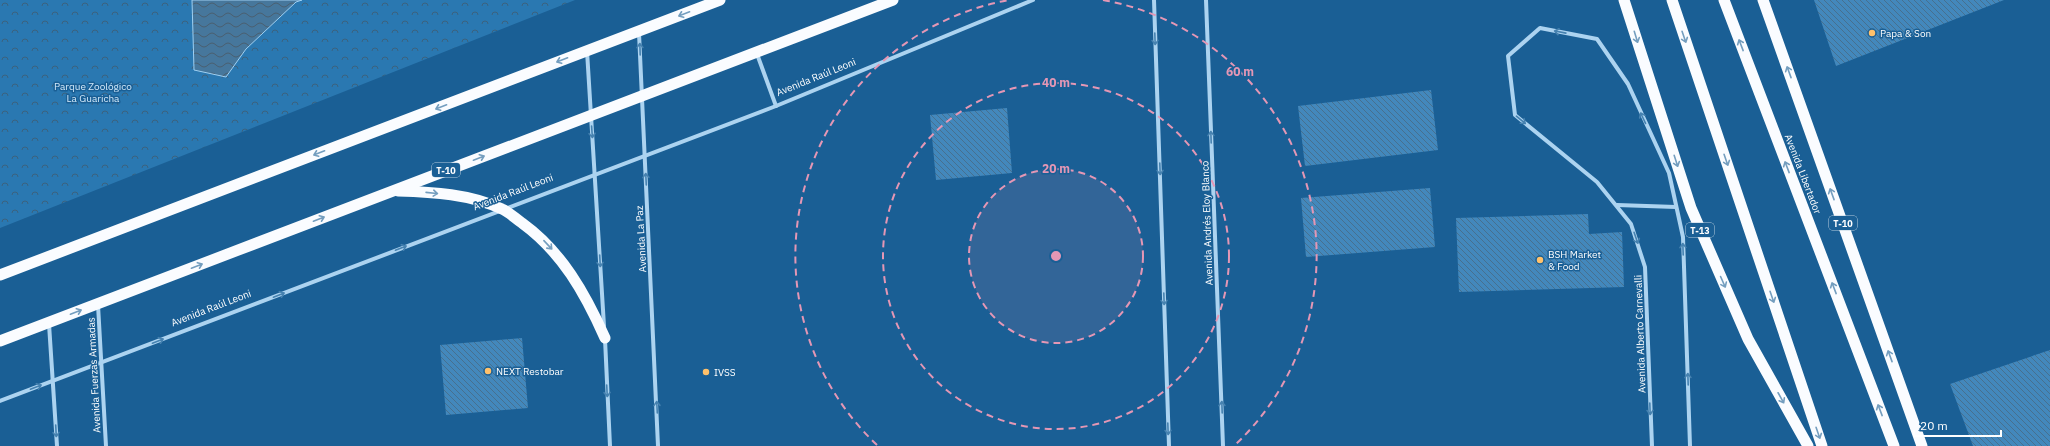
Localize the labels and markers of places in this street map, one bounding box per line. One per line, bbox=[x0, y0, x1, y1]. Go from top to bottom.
place label: Papa & Son bbox=[1880, 27, 1931, 40]
marker: Papa & Son bbox=[1867, 28, 1877, 38]
place label: BSH Market & Food bbox=[1548, 248, 1601, 273]
centre of rings bbox=[1049, 249, 1063, 263]
marker: BSH Market & Food bbox=[1535, 255, 1545, 265]
place label: NEXT Restobar bbox=[496, 365, 564, 378]
marker: NEXT Restobar bbox=[483, 366, 493, 376]
place label: IVSS bbox=[714, 366, 736, 379]
marker: IVSS bbox=[701, 367, 711, 377]

